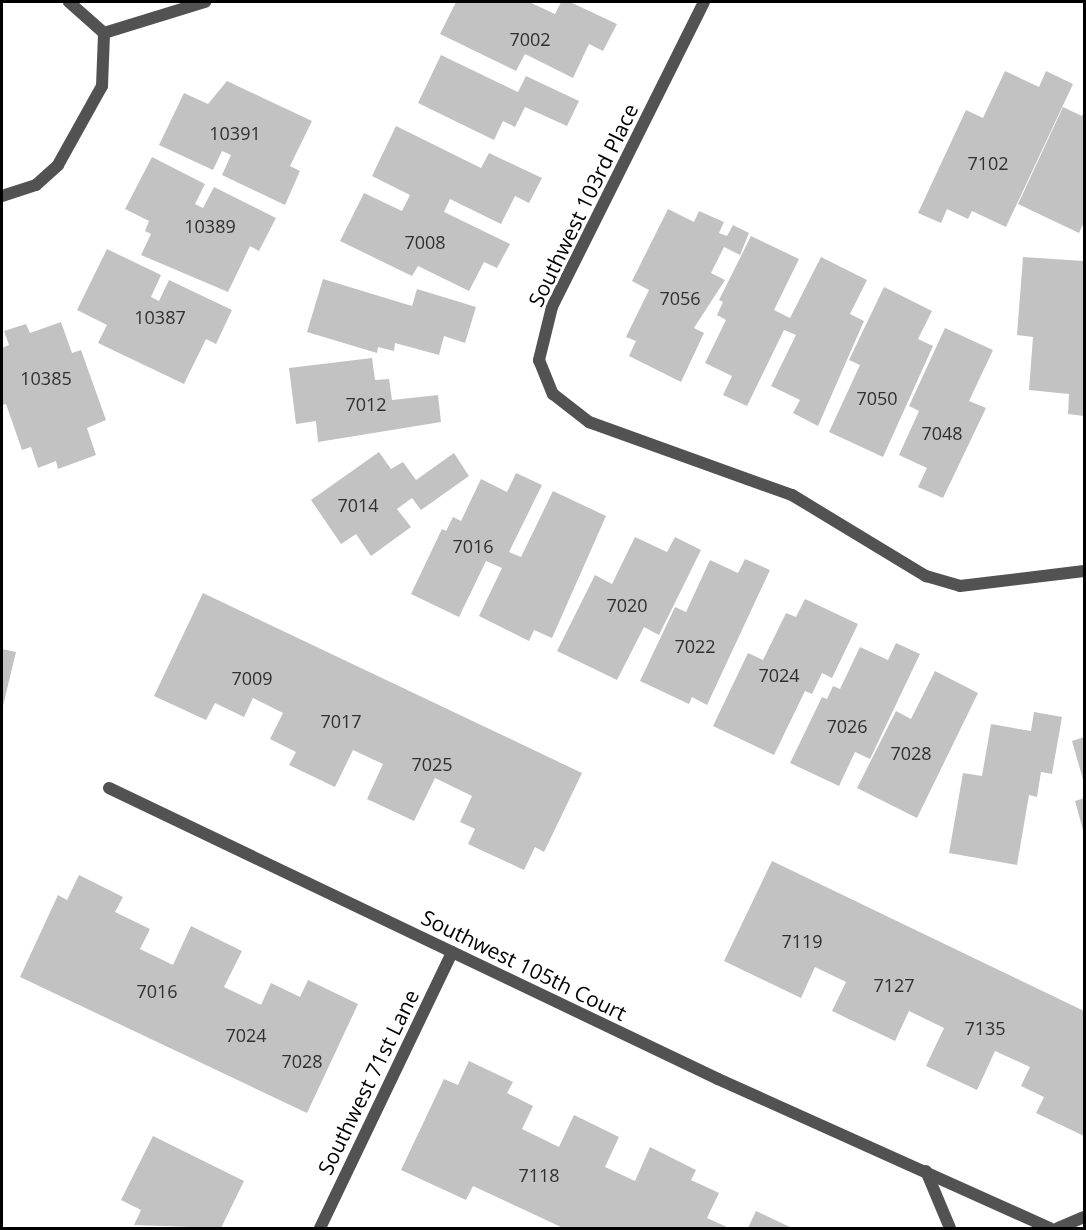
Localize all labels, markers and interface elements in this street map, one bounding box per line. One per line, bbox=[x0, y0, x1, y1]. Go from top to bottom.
house number: 7002 bbox=[509, 28, 551, 50]
street label: Southwest 103rd Place bbox=[523, 99, 643, 311]
house number: 10391 bbox=[209, 122, 261, 144]
house number: 7102 bbox=[967, 152, 1009, 174]
house number: 10389 bbox=[184, 215, 236, 237]
house number: 7008 bbox=[404, 231, 446, 253]
house number: 7056 bbox=[659, 287, 701, 309]
house number: 10387 bbox=[134, 306, 186, 328]
house number: 10385 bbox=[20, 367, 72, 389]
house number: 7050 bbox=[856, 387, 898, 409]
house number: 7012 bbox=[345, 393, 387, 415]
house number: 7048 bbox=[921, 422, 963, 444]
house number: 7014 bbox=[337, 494, 379, 516]
house number: 7016 bbox=[452, 535, 494, 557]
house number: 7020 bbox=[606, 594, 648, 616]
house number: 7022 bbox=[674, 635, 716, 657]
house number: 7024 bbox=[758, 664, 800, 686]
house number: 7009 bbox=[231, 667, 273, 689]
house number: 7017 bbox=[320, 710, 362, 732]
house number: 7026 bbox=[826, 715, 868, 737]
house number: 7028 bbox=[890, 742, 932, 764]
house number: 7025 bbox=[411, 753, 453, 775]
street label: Southwest 105th Court bbox=[417, 904, 631, 1026]
house number: 7119 bbox=[781, 930, 823, 952]
house number: 7127 bbox=[873, 974, 915, 996]
house number: 7016 bbox=[136, 980, 178, 1002]
street label: Southwest 71st Lane bbox=[312, 985, 424, 1179]
house number: 7135 bbox=[964, 1017, 1006, 1039]
house number: 7024 bbox=[225, 1024, 267, 1046]
house number: 7028 bbox=[281, 1050, 323, 1072]
house number: 7118 bbox=[518, 1164, 560, 1186]

